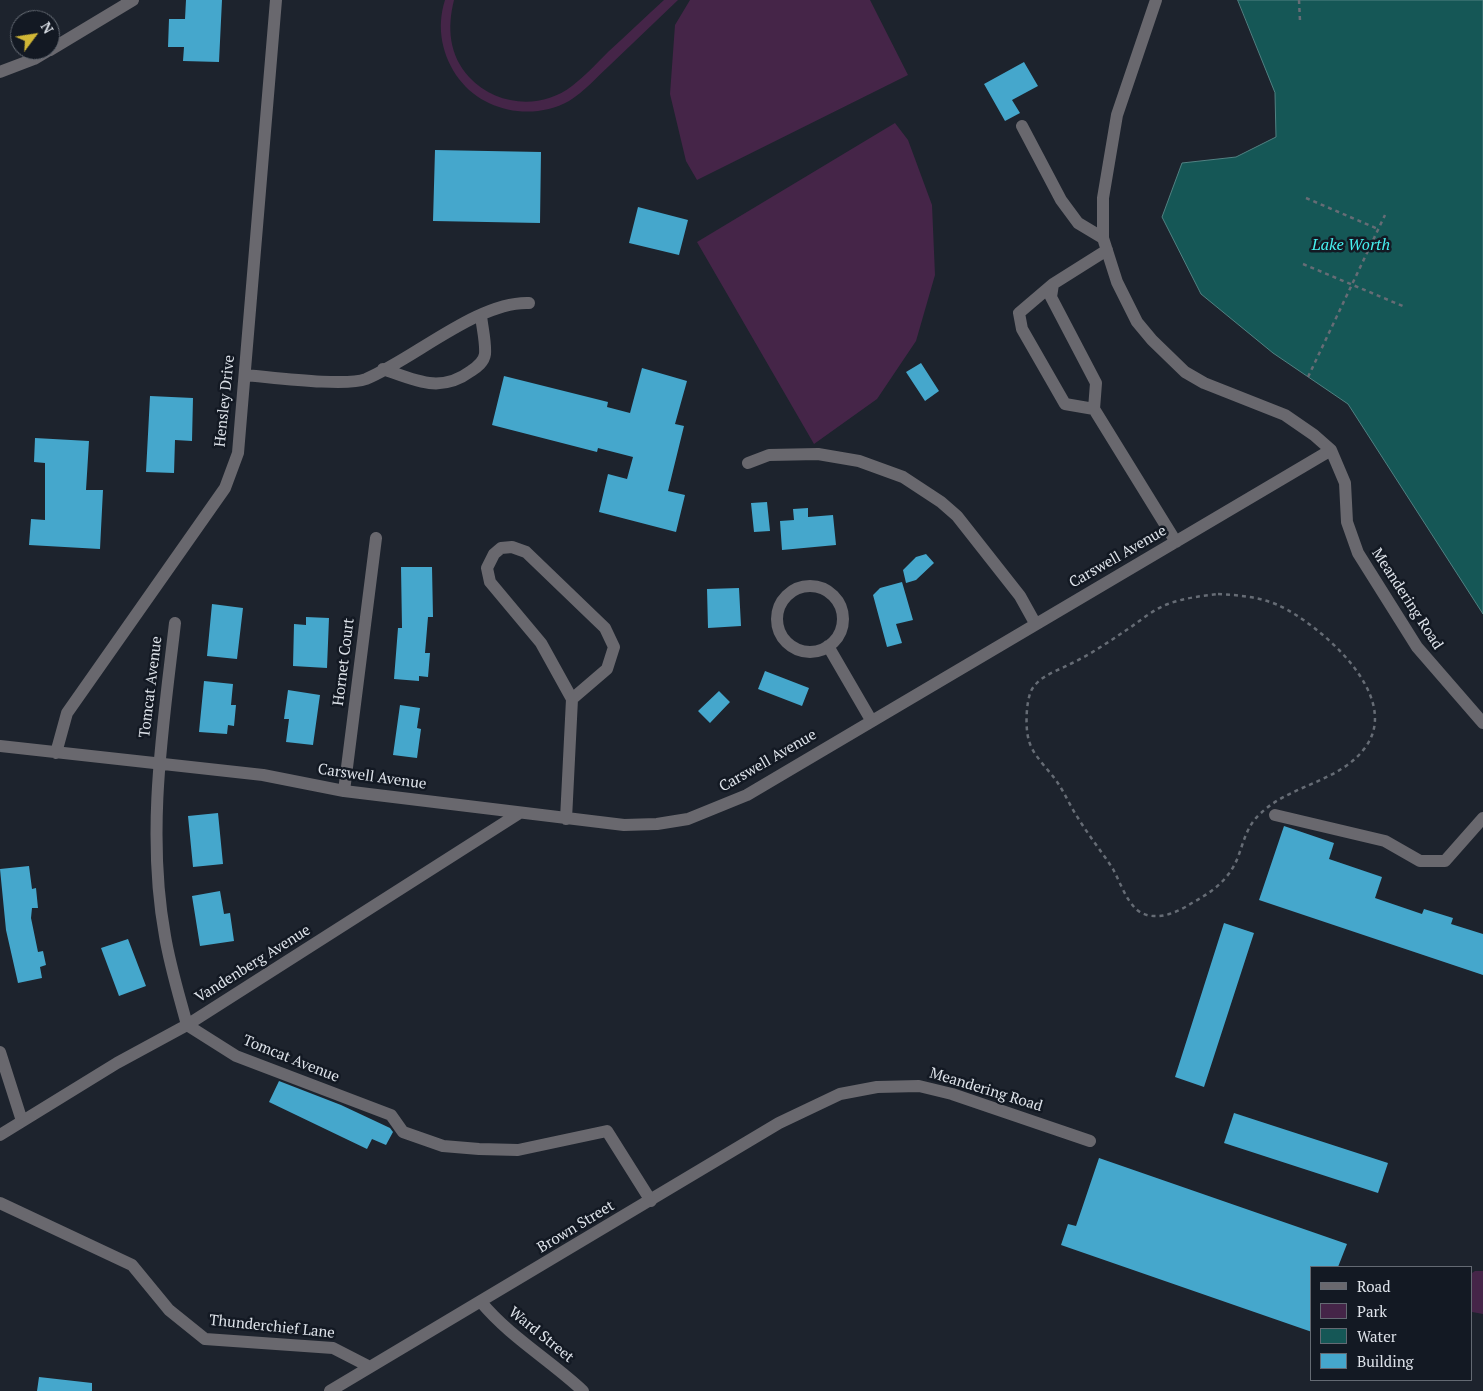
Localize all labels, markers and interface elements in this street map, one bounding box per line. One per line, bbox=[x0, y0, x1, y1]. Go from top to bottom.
north arrow bbox=[10, 10, 60, 60]
text: N bbox=[37, 18, 58, 37]
water label: Lake Worth bbox=[1312, 235, 1390, 255]
street label: Hensley Drive bbox=[211, 354, 239, 448]
street label: Carswell Avenue bbox=[1066, 522, 1170, 592]
street label: Meandering Road bbox=[1368, 545, 1446, 653]
street label: Hornet Court bbox=[330, 617, 358, 707]
street label: Tomcat Avenue bbox=[136, 635, 166, 739]
street label: Carswell Avenue bbox=[716, 726, 820, 796]
street label: Carswell Avenue bbox=[317, 760, 427, 794]
street label: Vandenberg Avenue bbox=[192, 921, 314, 1007]
street label: Tomcat Avenue bbox=[240, 1031, 342, 1087]
street label: Meandering Road bbox=[927, 1064, 1045, 1116]
street label: Brown Street bbox=[534, 1197, 618, 1257]
legend bbox=[1310, 1266, 1473, 1381]
text: Road bbox=[1357, 1276, 1390, 1296]
text: Park bbox=[1357, 1301, 1387, 1321]
street label: Ward Street bbox=[505, 1303, 577, 1367]
street label: Thunderchief Lane bbox=[208, 1311, 336, 1343]
text: Water bbox=[1357, 1326, 1396, 1346]
text: Building bbox=[1357, 1351, 1414, 1371]

